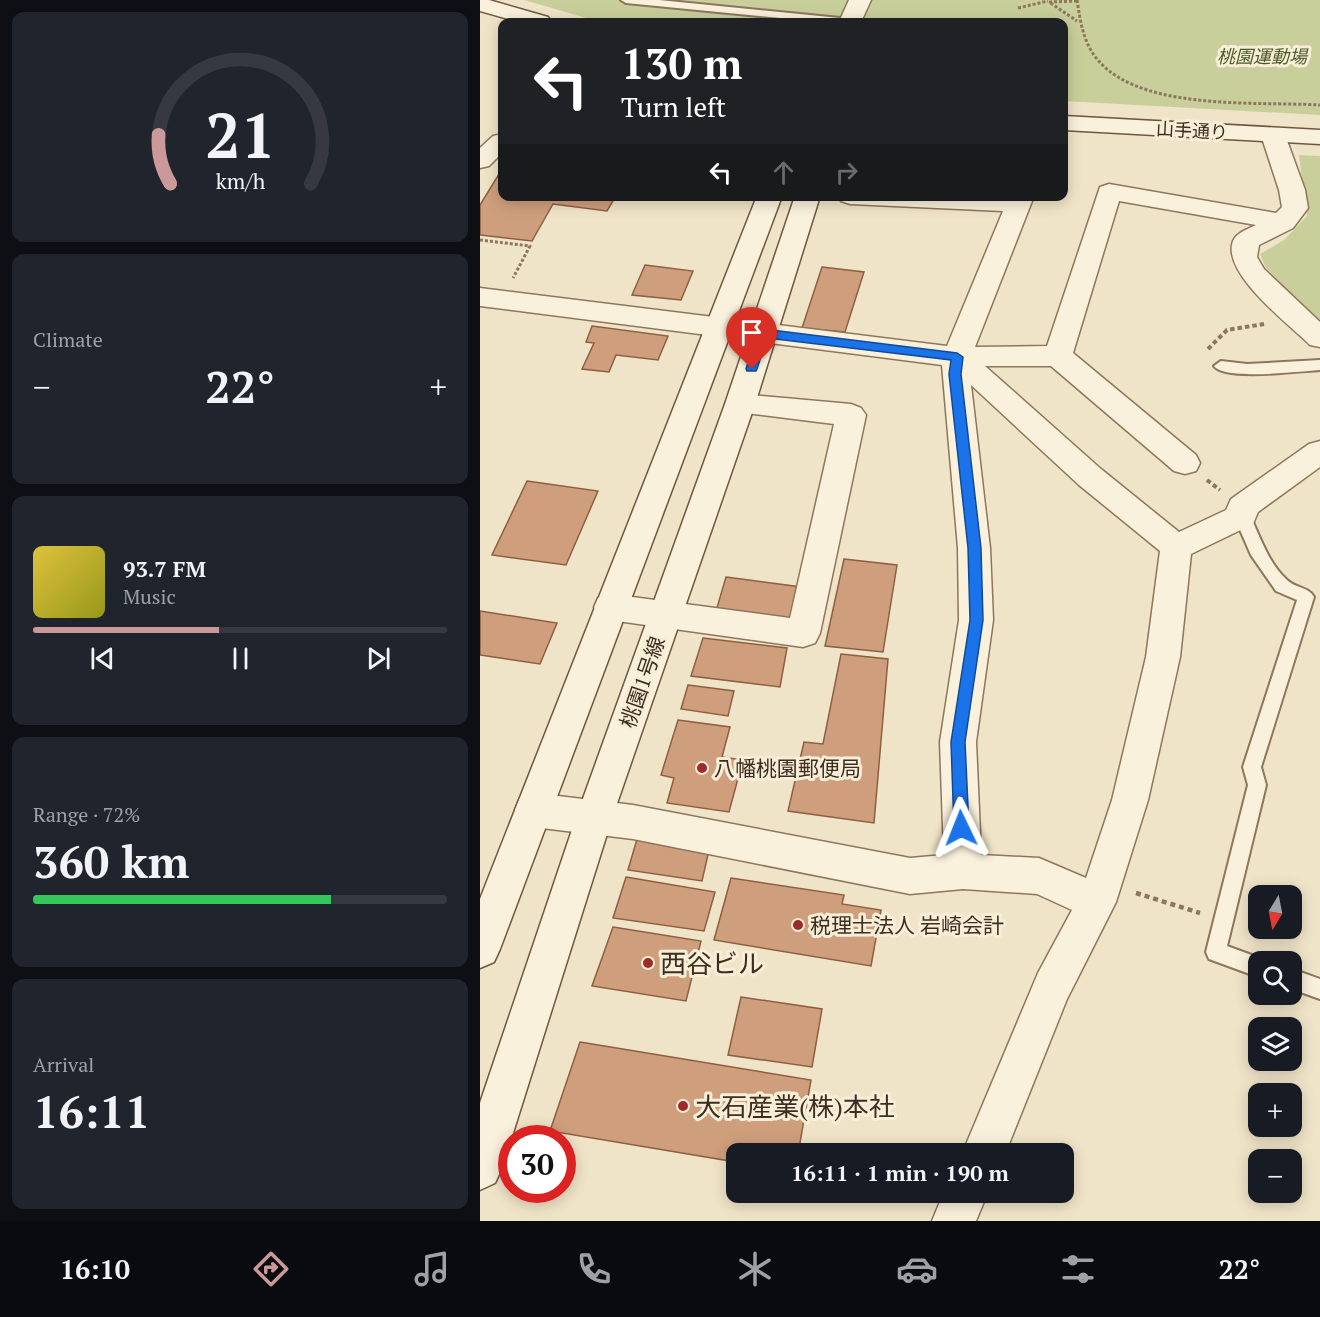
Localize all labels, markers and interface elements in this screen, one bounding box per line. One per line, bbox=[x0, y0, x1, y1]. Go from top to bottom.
text: 130 m bbox=[621, 35, 742, 91]
icon: left bbox=[522, 42, 600, 120]
park label: 桃園運動場 bbox=[1217, 44, 1309, 68]
text: Turn left bbox=[621, 89, 726, 125]
text: 21 bbox=[205, 93, 275, 176]
street label: 山手通り bbox=[1155, 116, 1229, 144]
icon: left bbox=[704, 156, 737, 189]
icon: ahead bbox=[767, 156, 800, 189]
icon: right bbox=[830, 156, 863, 189]
text: km/h bbox=[215, 167, 265, 195]
pin bbox=[726, 307, 777, 369]
icon: arrive bbox=[735, 316, 768, 349]
text: Climate bbox=[33, 326, 103, 353]
text: 22° bbox=[205, 356, 275, 416]
text: − bbox=[33, 365, 51, 408]
text: + bbox=[429, 365, 447, 408]
text: 93.7 FM bbox=[123, 554, 206, 583]
text: Music bbox=[123, 583, 176, 610]
street label: 桃園1号線 bbox=[613, 632, 671, 732]
icon: previous bbox=[86, 642, 119, 675]
icon: pause bbox=[224, 642, 257, 675]
icon: next bbox=[362, 642, 395, 675]
place label: 八幡桃園郵便局 bbox=[714, 754, 861, 782]
marker: 八幡桃園郵便局 bbox=[695, 761, 709, 775]
position arrow bbox=[929, 796, 993, 860]
text: Range · 72% bbox=[33, 801, 140, 828]
text: 360 km bbox=[33, 831, 189, 891]
north arrow bbox=[1248, 885, 1302, 939]
map controls bbox=[1248, 885, 1302, 1203]
place label: 税理士法人 岩崎会計 bbox=[810, 911, 1004, 939]
marker: 税理士法人 岩崎会計 bbox=[791, 918, 805, 932]
place label: 西谷ビル bbox=[660, 946, 764, 980]
button: search bbox=[1248, 951, 1302, 1005]
marker: 西谷ビル bbox=[641, 956, 655, 970]
button: layers bbox=[1248, 1017, 1302, 1071]
text: Arrival bbox=[33, 1051, 94, 1078]
text: 16:11 bbox=[33, 1081, 150, 1141]
button: + bbox=[1248, 1083, 1302, 1137]
place label: 大石産業(株)本社 bbox=[695, 1089, 895, 1123]
marker: 大石産業(株)本社 bbox=[676, 1099, 690, 1113]
speed limit sign: 30 bbox=[498, 1125, 576, 1203]
button: − bbox=[1248, 1149, 1302, 1203]
text: 16:11 · 1 min · 190 m bbox=[791, 1158, 1009, 1187]
icon: directions bbox=[250, 1248, 292, 1290]
icon: music bbox=[411, 1248, 453, 1290]
icon: phone bbox=[573, 1248, 615, 1290]
icon: climate bbox=[734, 1248, 776, 1290]
icon: car bbox=[896, 1248, 938, 1290]
icon: filters bbox=[1057, 1248, 1099, 1290]
text: 16:10 bbox=[60, 1251, 130, 1287]
text: 22° bbox=[1219, 1251, 1260, 1287]

